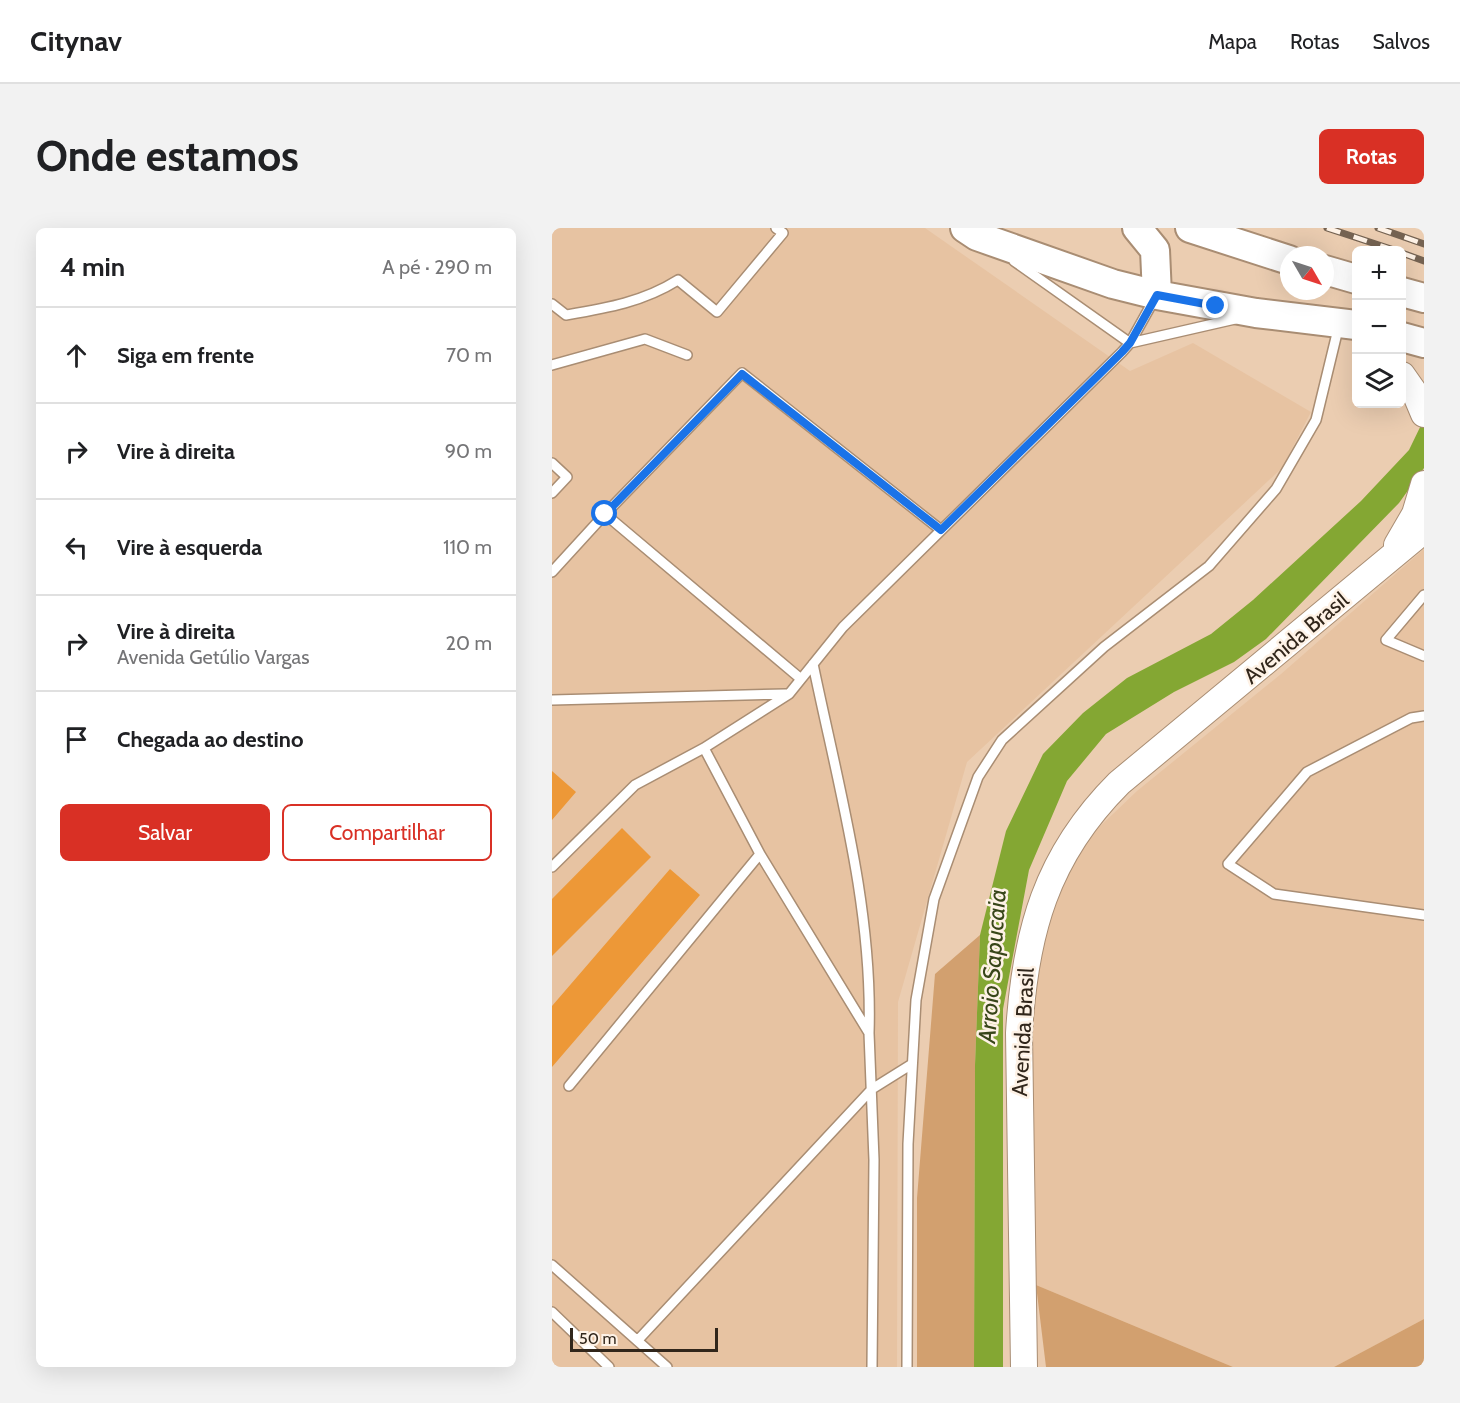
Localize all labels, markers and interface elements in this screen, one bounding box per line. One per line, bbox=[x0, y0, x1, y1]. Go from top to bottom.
text: Citynav bbox=[30, 24, 122, 58]
text: Mapa bbox=[1208, 29, 1257, 54]
text: Rotas bbox=[1290, 29, 1339, 54]
text: Salvos bbox=[1372, 29, 1430, 54]
button: Rotas bbox=[1319, 129, 1424, 184]
text: Onde estamos bbox=[36, 130, 299, 182]
north arrow bbox=[1280, 246, 1334, 300]
map controls bbox=[1352, 246, 1406, 408]
button: + bbox=[1352, 246, 1406, 300]
text: 4 min bbox=[60, 251, 125, 283]
text: A pé · 290 m bbox=[382, 255, 492, 279]
route end bbox=[1202, 292, 1228, 318]
button: − bbox=[1352, 300, 1406, 354]
icon: ahead bbox=[60, 339, 93, 372]
text: Siga em frente bbox=[117, 342, 254, 369]
text: 70 m bbox=[446, 343, 492, 367]
button: layers bbox=[1352, 354, 1406, 408]
icon: right bbox=[60, 435, 93, 468]
text: Vire à direita bbox=[117, 438, 235, 465]
text: 90 m bbox=[445, 439, 492, 463]
route start bbox=[591, 500, 617, 526]
icon: left bbox=[60, 531, 93, 564]
text: Vire à esquerda bbox=[117, 534, 262, 561]
text: 110 m bbox=[443, 535, 492, 559]
street label: Avenida Brasil bbox=[1238, 586, 1355, 690]
text: Vire à direita bbox=[117, 618, 235, 645]
icon: right bbox=[60, 627, 93, 660]
text: 20 m bbox=[446, 631, 492, 655]
text: Avenida Getúlio Vargas bbox=[117, 645, 309, 669]
icon: arrive bbox=[60, 723, 93, 756]
text: Chegada ao destino bbox=[117, 726, 303, 753]
button: Salvar bbox=[60, 804, 270, 861]
button: Compartilhar bbox=[282, 804, 492, 861]
water label: Arroio Sapucaia bbox=[972, 888, 1012, 1045]
street label: Avenida Brasil bbox=[1006, 966, 1040, 1097]
scale bar bbox=[570, 1325, 718, 1352]
text: 50 m bbox=[579, 1329, 616, 1348]

